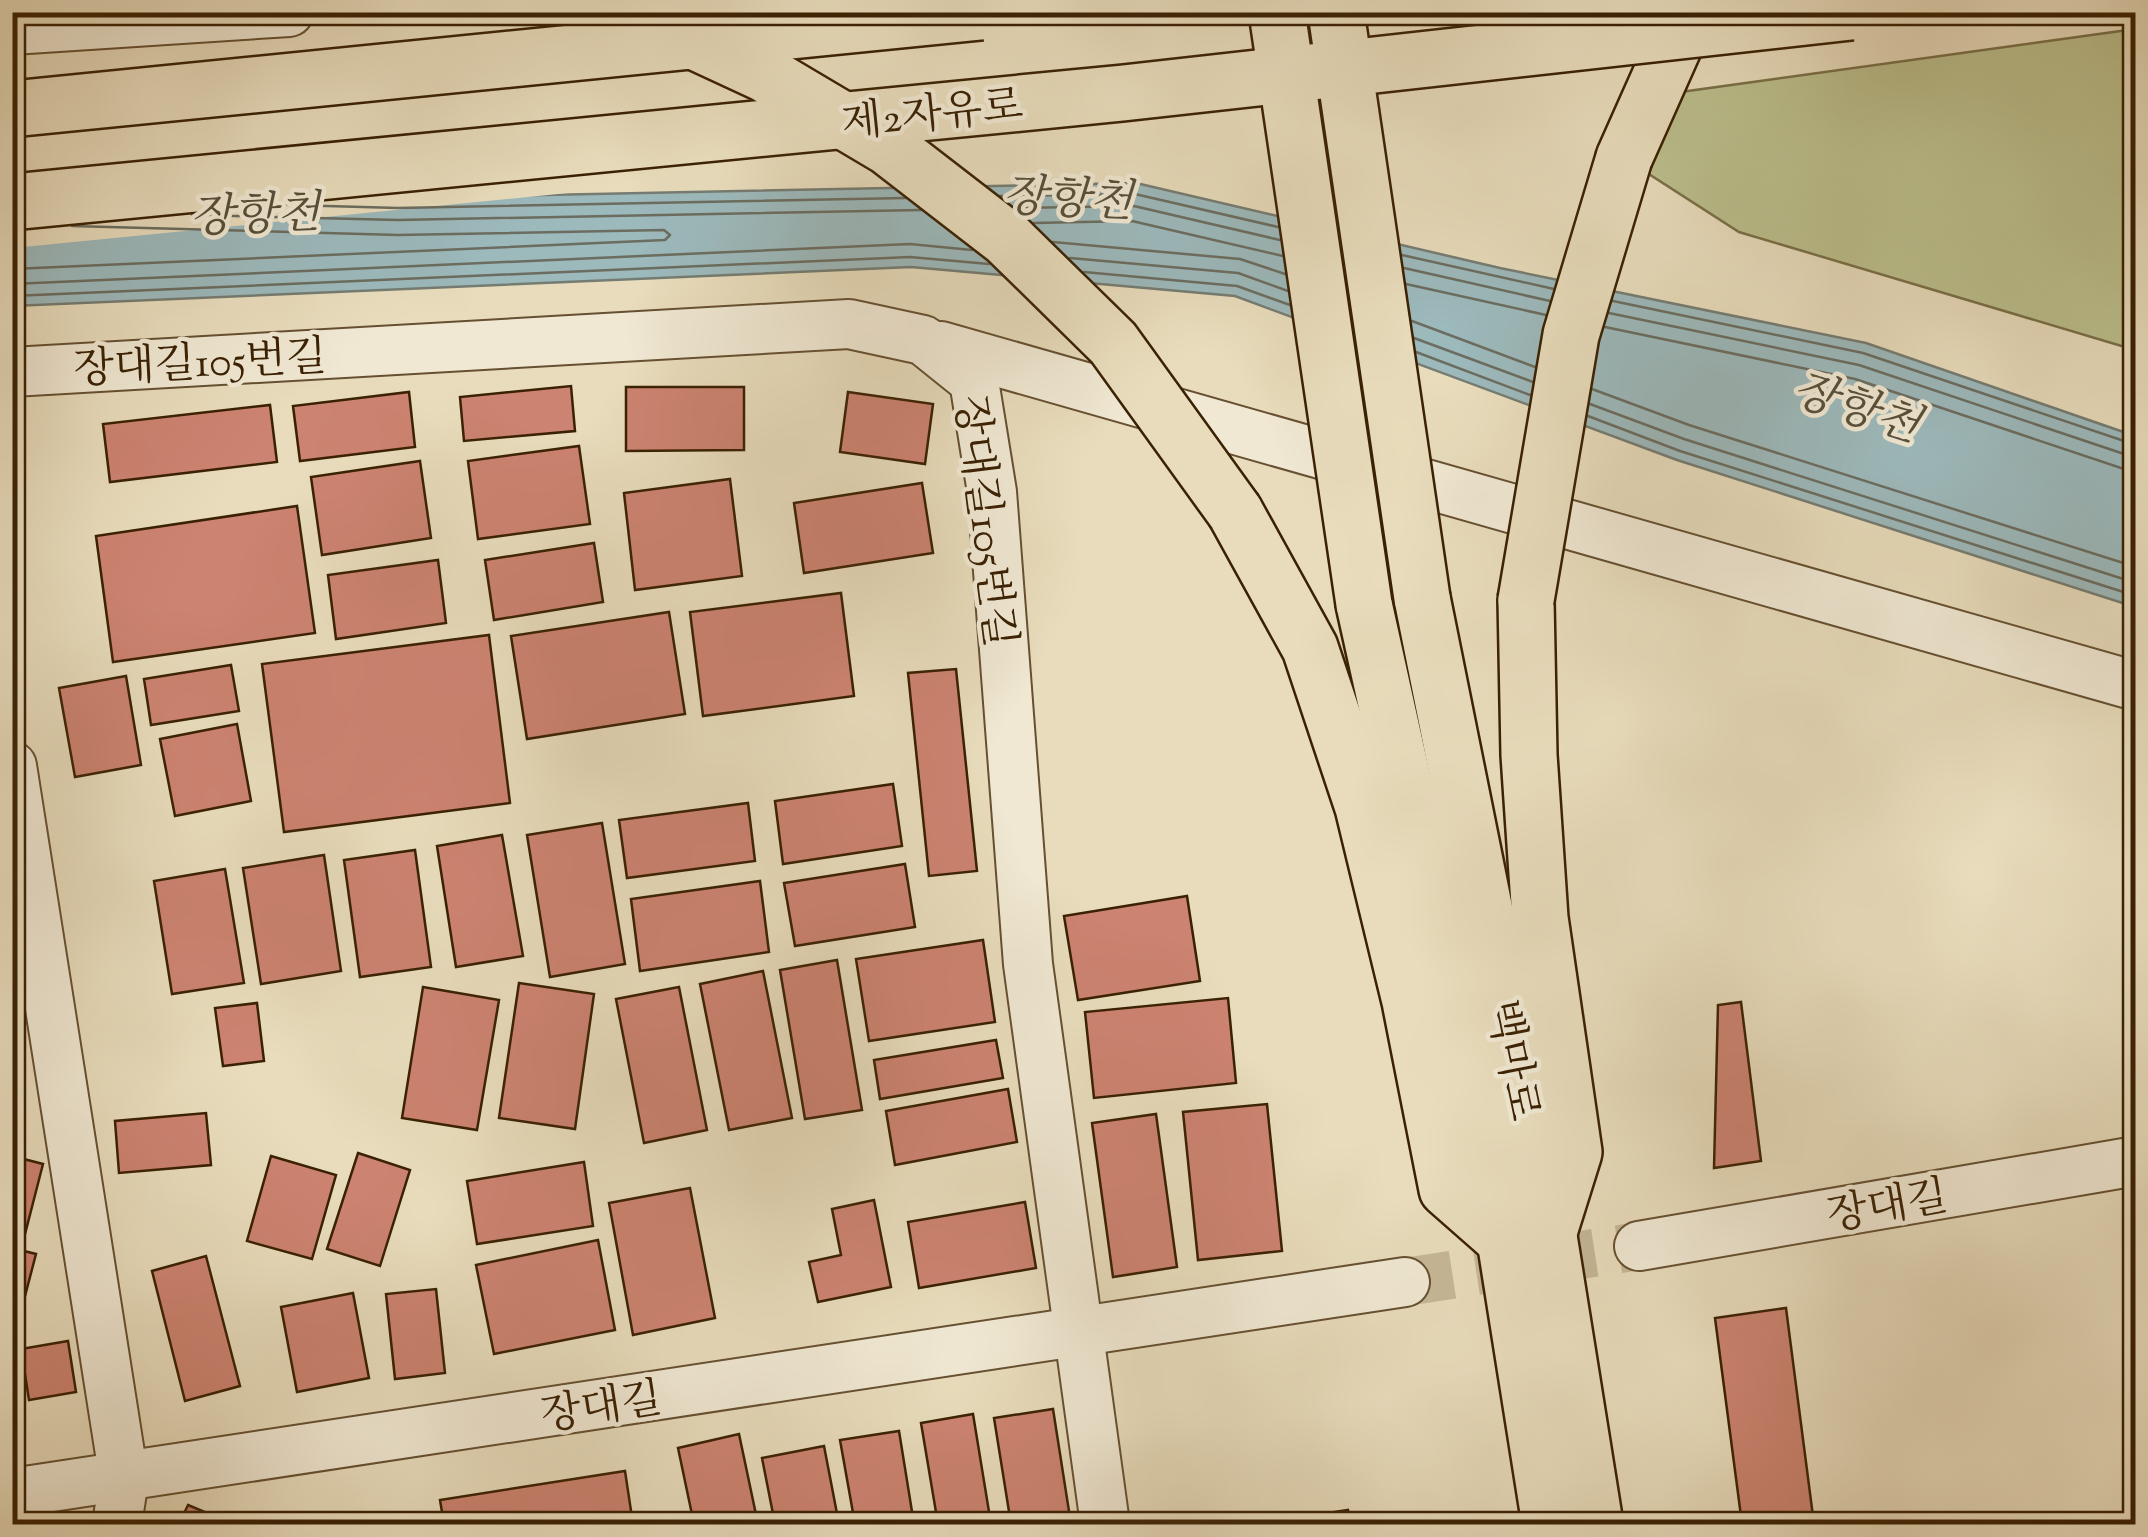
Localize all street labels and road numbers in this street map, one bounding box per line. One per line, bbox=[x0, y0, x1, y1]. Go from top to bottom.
street label: 제2자유로 bbox=[839, 78, 1026, 156]
street label: 장대길105번길 bbox=[72, 329, 328, 403]
street label: 장대길105번길 bbox=[937, 392, 1027, 651]
street label: 백마로 bbox=[1469, 995, 1551, 1126]
street label: 장대길 bbox=[1823, 1169, 1953, 1249]
street label: 장대길 bbox=[537, 1371, 667, 1449]

